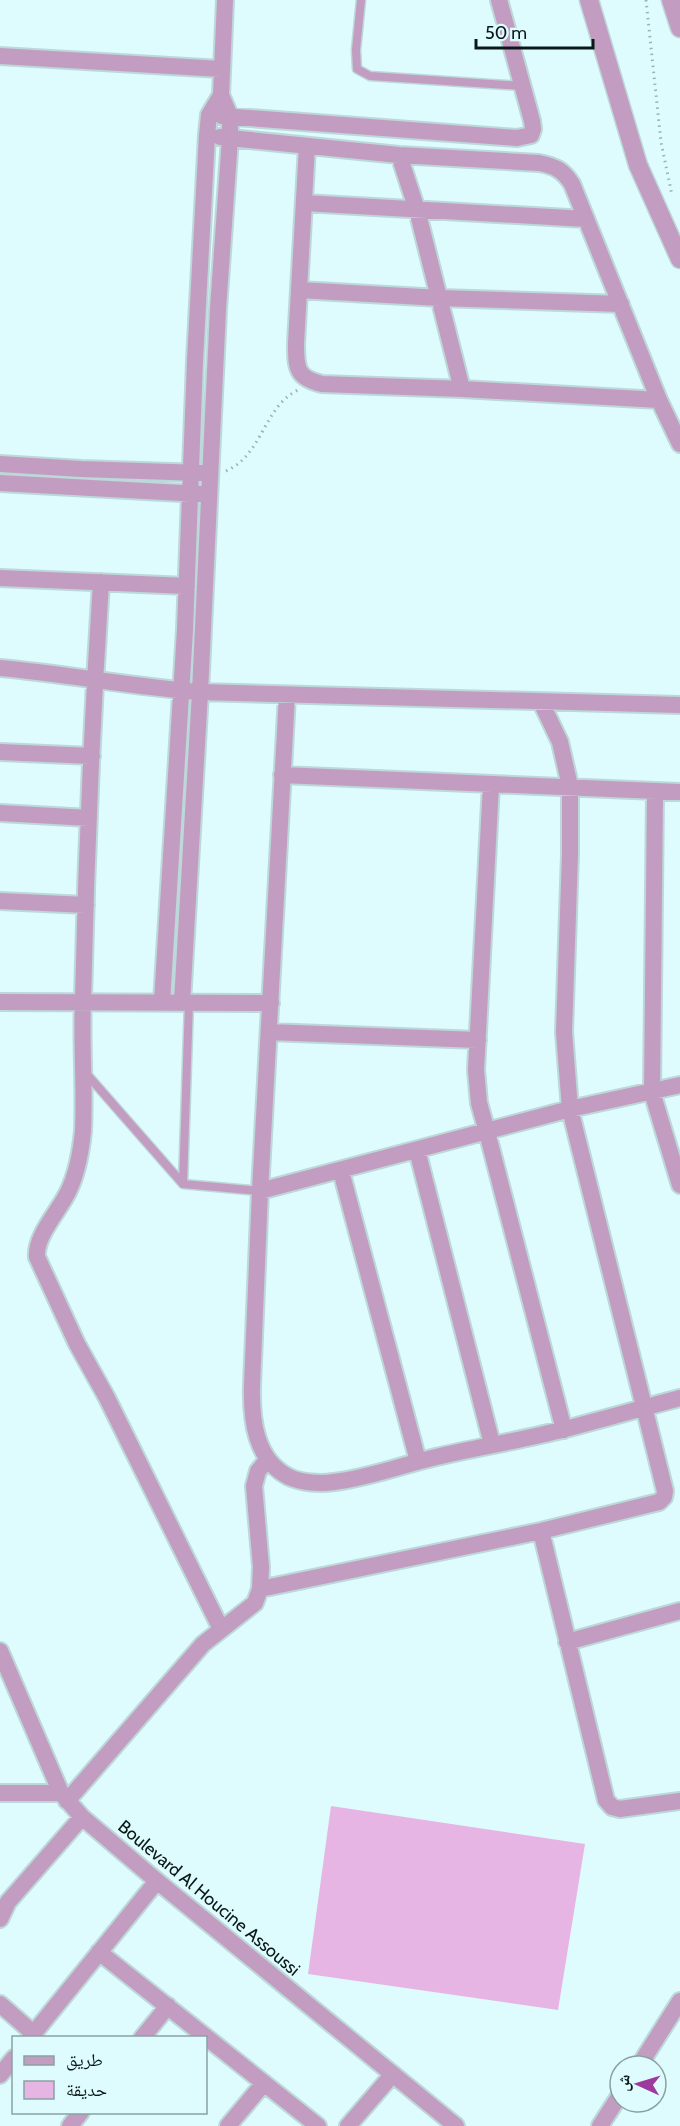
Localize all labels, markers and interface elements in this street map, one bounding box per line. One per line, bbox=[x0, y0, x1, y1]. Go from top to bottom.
scale bar bbox=[476, 12, 593, 50]
text: 50 m bbox=[485, 22, 527, 44]
street label: Boulevard Al Houcine Assoussi bbox=[114, 1815, 304, 1981]
legend bbox=[12, 2036, 207, 2114]
text: طريق bbox=[66, 2049, 103, 2071]
north arrow bbox=[608, 2054, 668, 2114]
text: ش bbox=[613, 2074, 634, 2092]
text: حديقة bbox=[66, 2079, 107, 2101]

